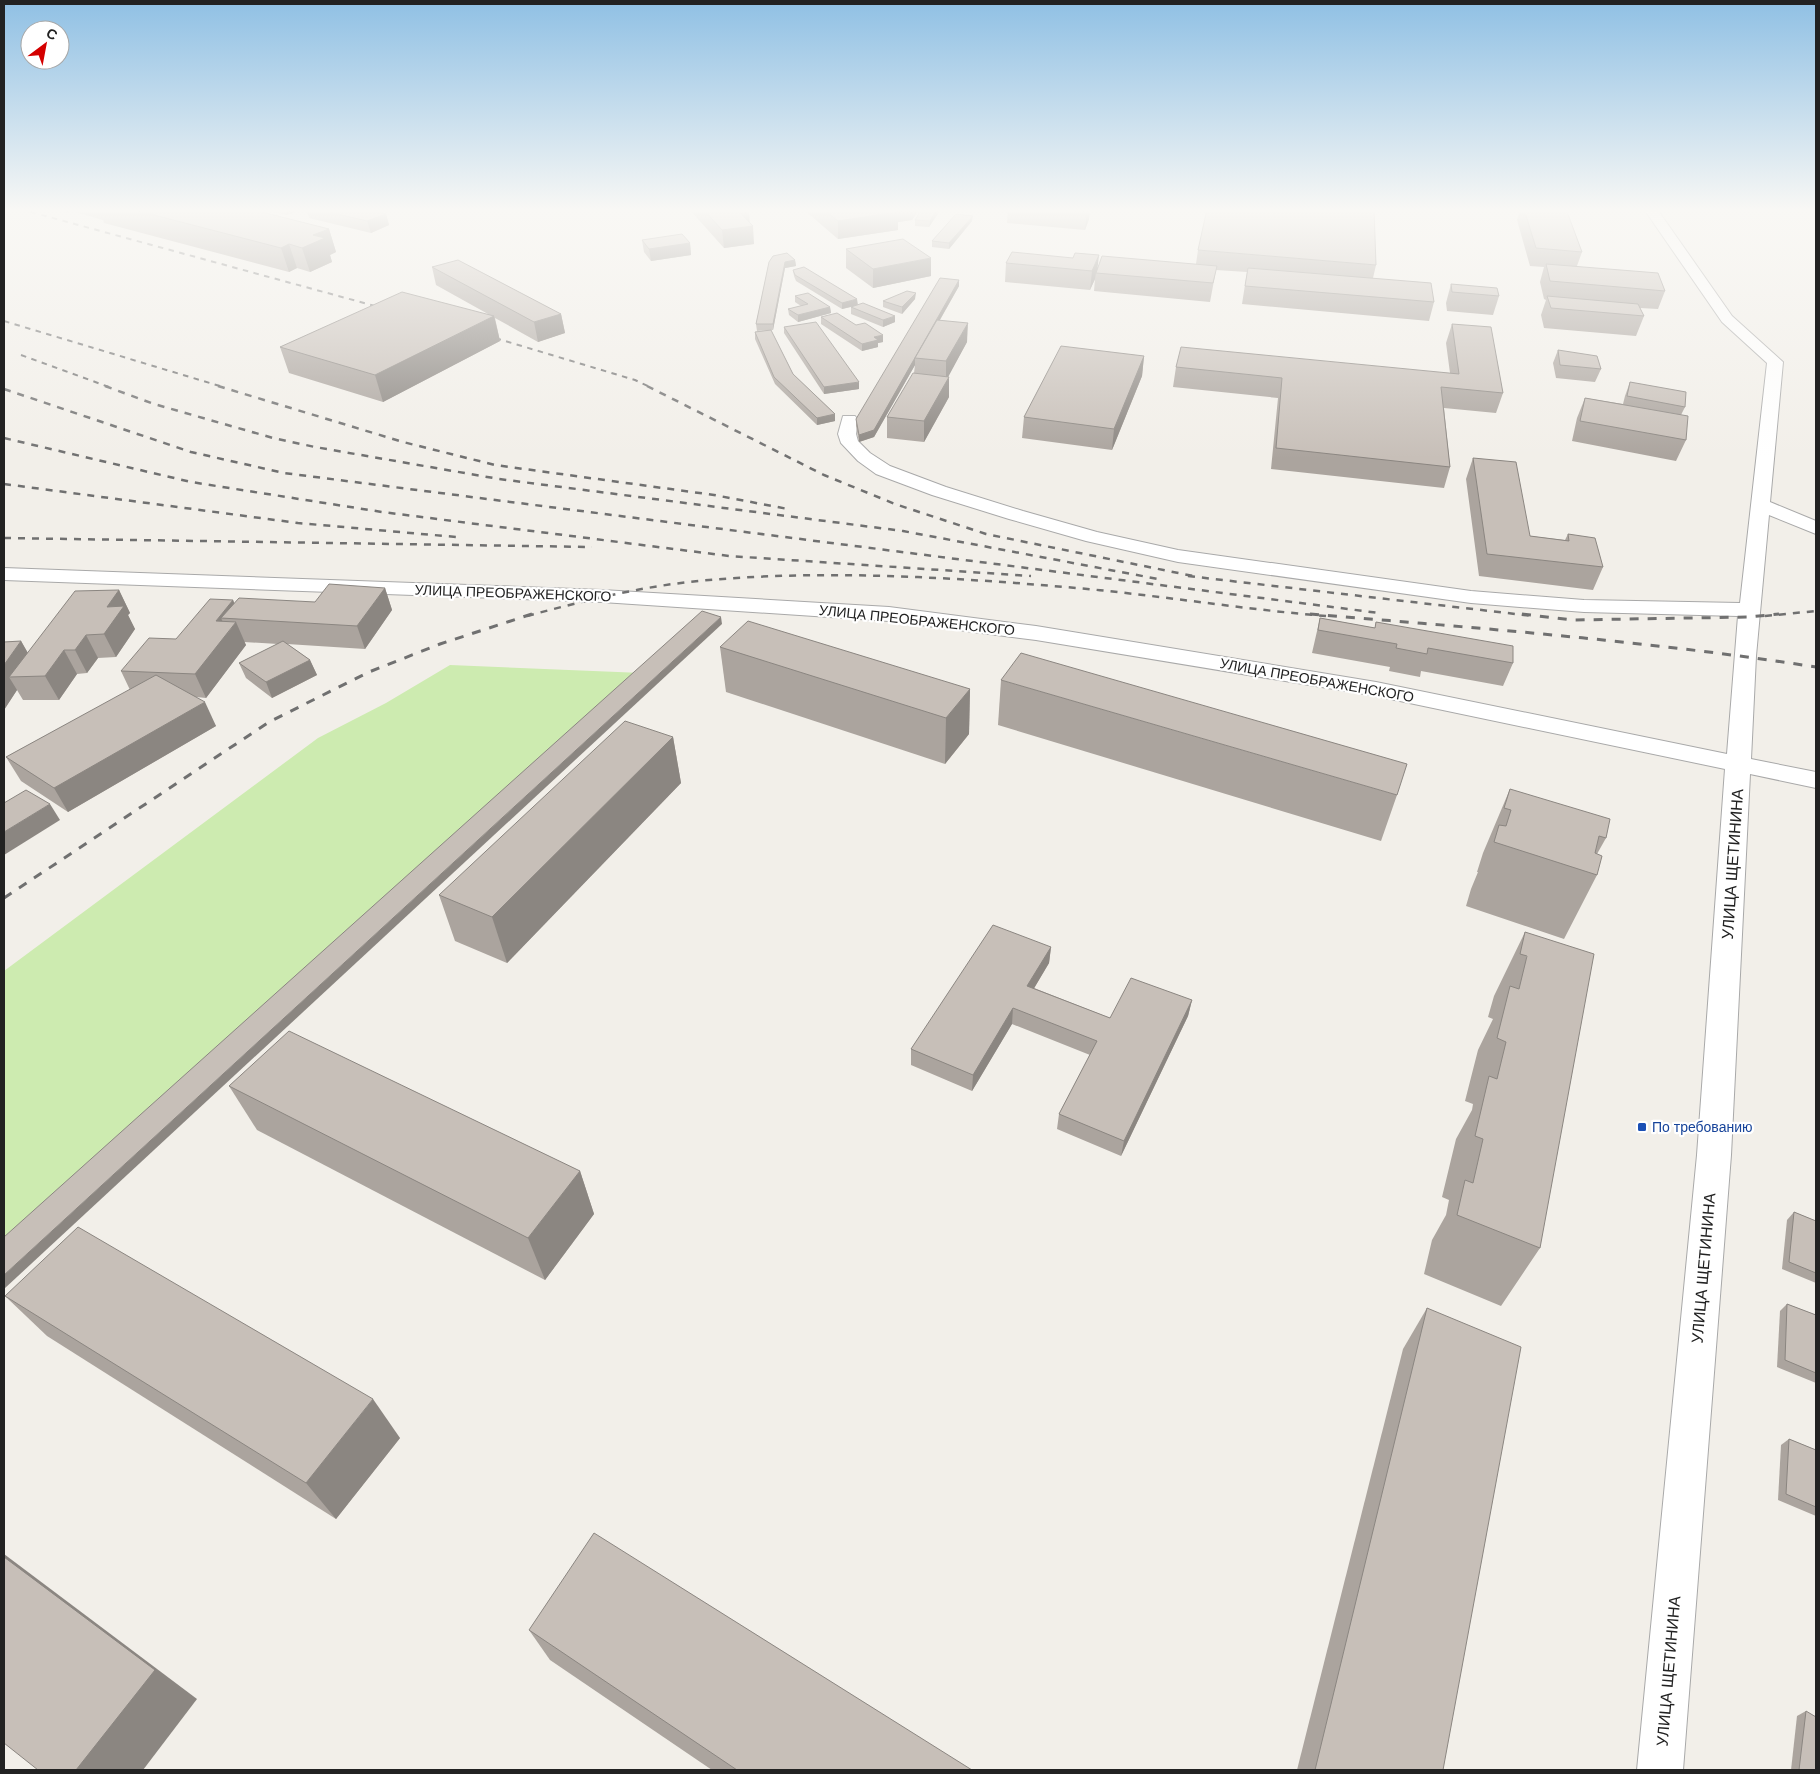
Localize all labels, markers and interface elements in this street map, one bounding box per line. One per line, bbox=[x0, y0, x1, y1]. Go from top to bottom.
north arrow bbox=[20, 20, 70, 70]
text: С bbox=[43, 25, 60, 43]
street label: УЛИЦА ПРЕОБРАЖЕНСКОГО bbox=[414, 582, 612, 604]
street label: УЛИЦА ПРЕОБРАЖЕНСКОГО bbox=[818, 602, 1016, 638]
street label: УЛИЦА ПРЕОБРАЖЕНСКОГО bbox=[1219, 655, 1415, 705]
street label: УЛИЦА ЩЕТИНИНА bbox=[1719, 788, 1746, 940]
place label: По требованию bbox=[1652, 1119, 1753, 1135]
marker: По требованию bbox=[1636, 1121, 1648, 1133]
street label: УЛИЦА ЩЕТИНИНА bbox=[1688, 1192, 1719, 1344]
street label: УЛИЦА ЩЕТИНИНА bbox=[1653, 1595, 1684, 1747]

